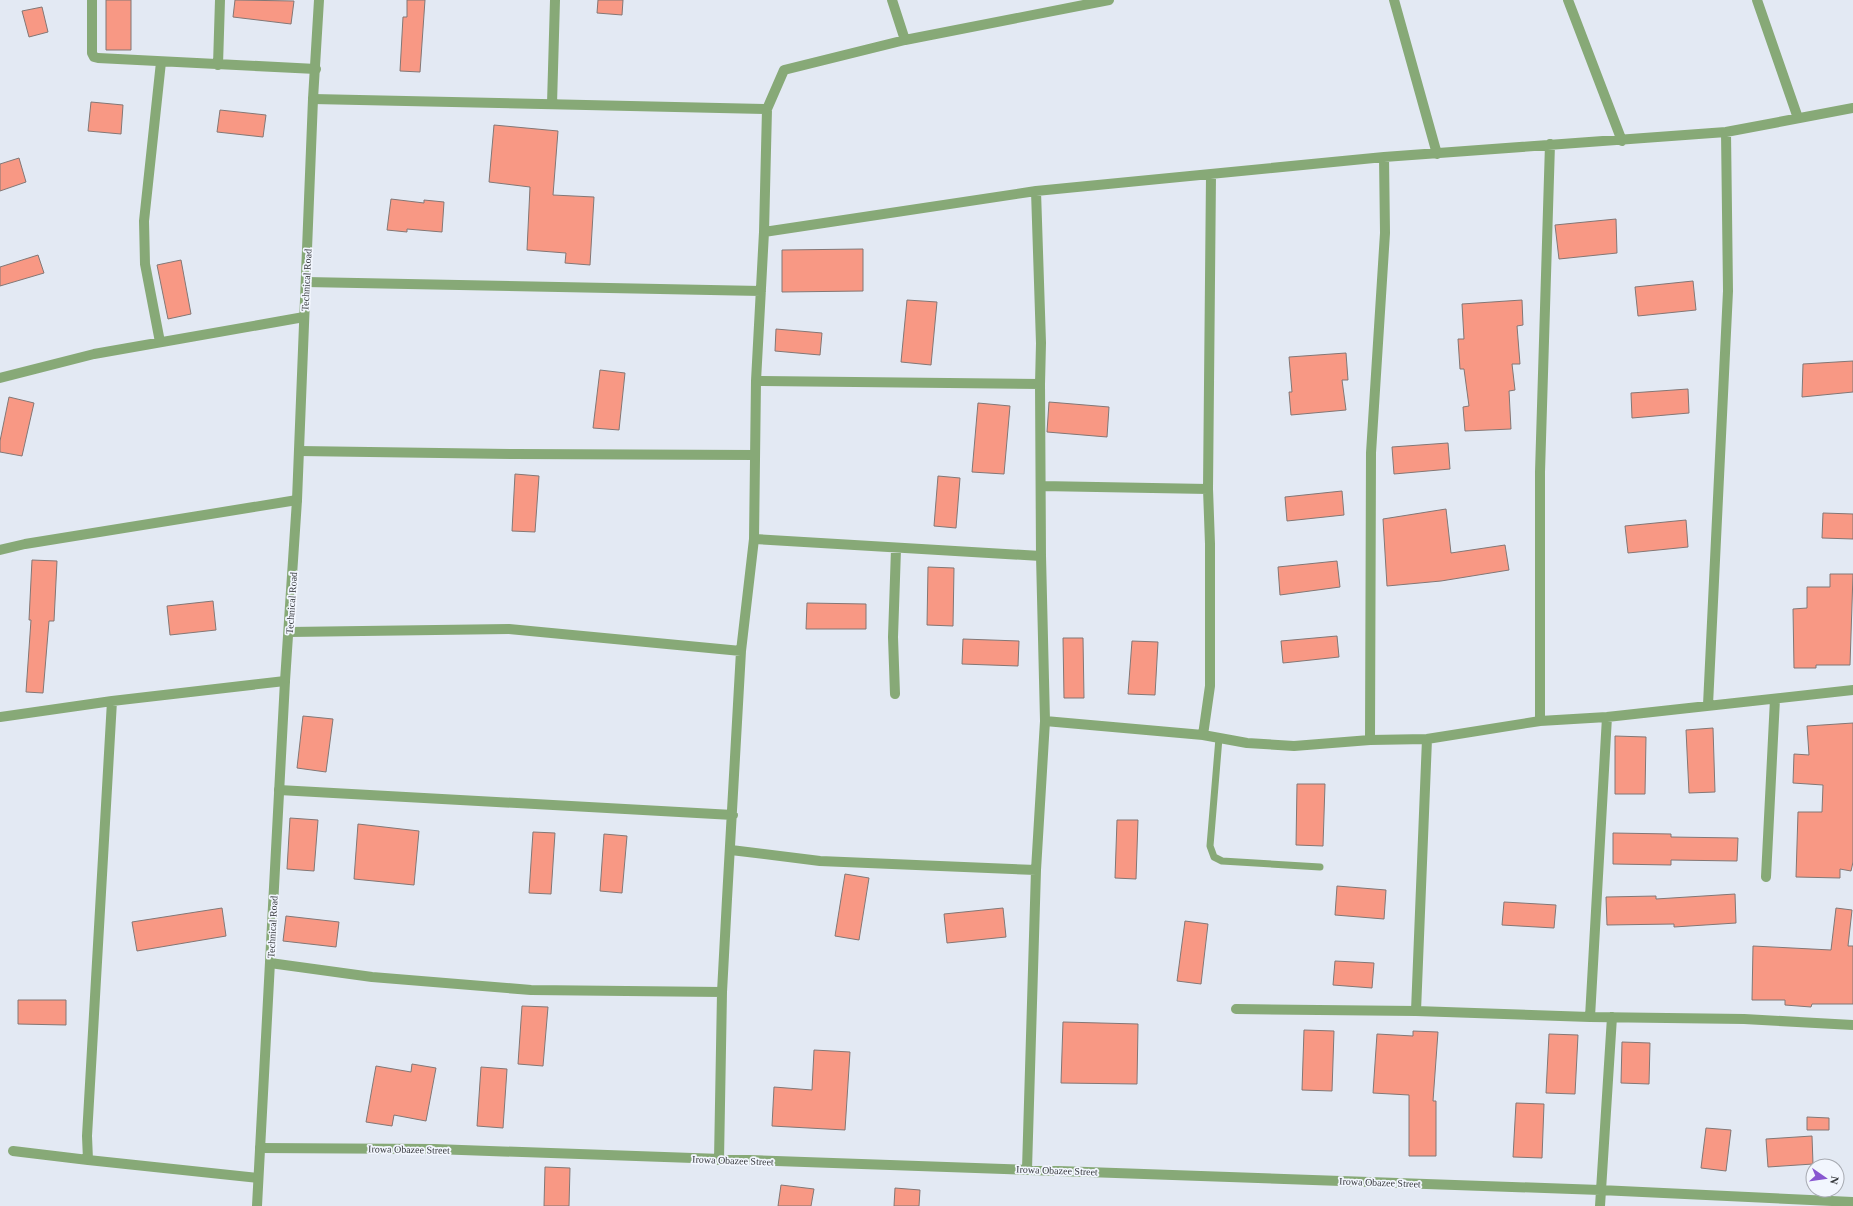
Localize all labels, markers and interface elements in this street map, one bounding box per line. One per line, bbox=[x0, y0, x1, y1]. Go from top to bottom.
street label: Technical Road bbox=[299, 249, 314, 311]
street label: Technical Road bbox=[284, 572, 299, 635]
street label: Technical Road bbox=[265, 896, 280, 958]
street label: Irowa Obazee Street bbox=[368, 1143, 450, 1156]
street label: Irowa Obazee Street bbox=[692, 1154, 774, 1167]
north arrow bbox=[1805, 1158, 1845, 1198]
street label: Irowa Obazee Street bbox=[1016, 1164, 1098, 1177]
text: N bbox=[1828, 1175, 1841, 1186]
street label: Irowa Obazee Street bbox=[1339, 1176, 1421, 1189]

